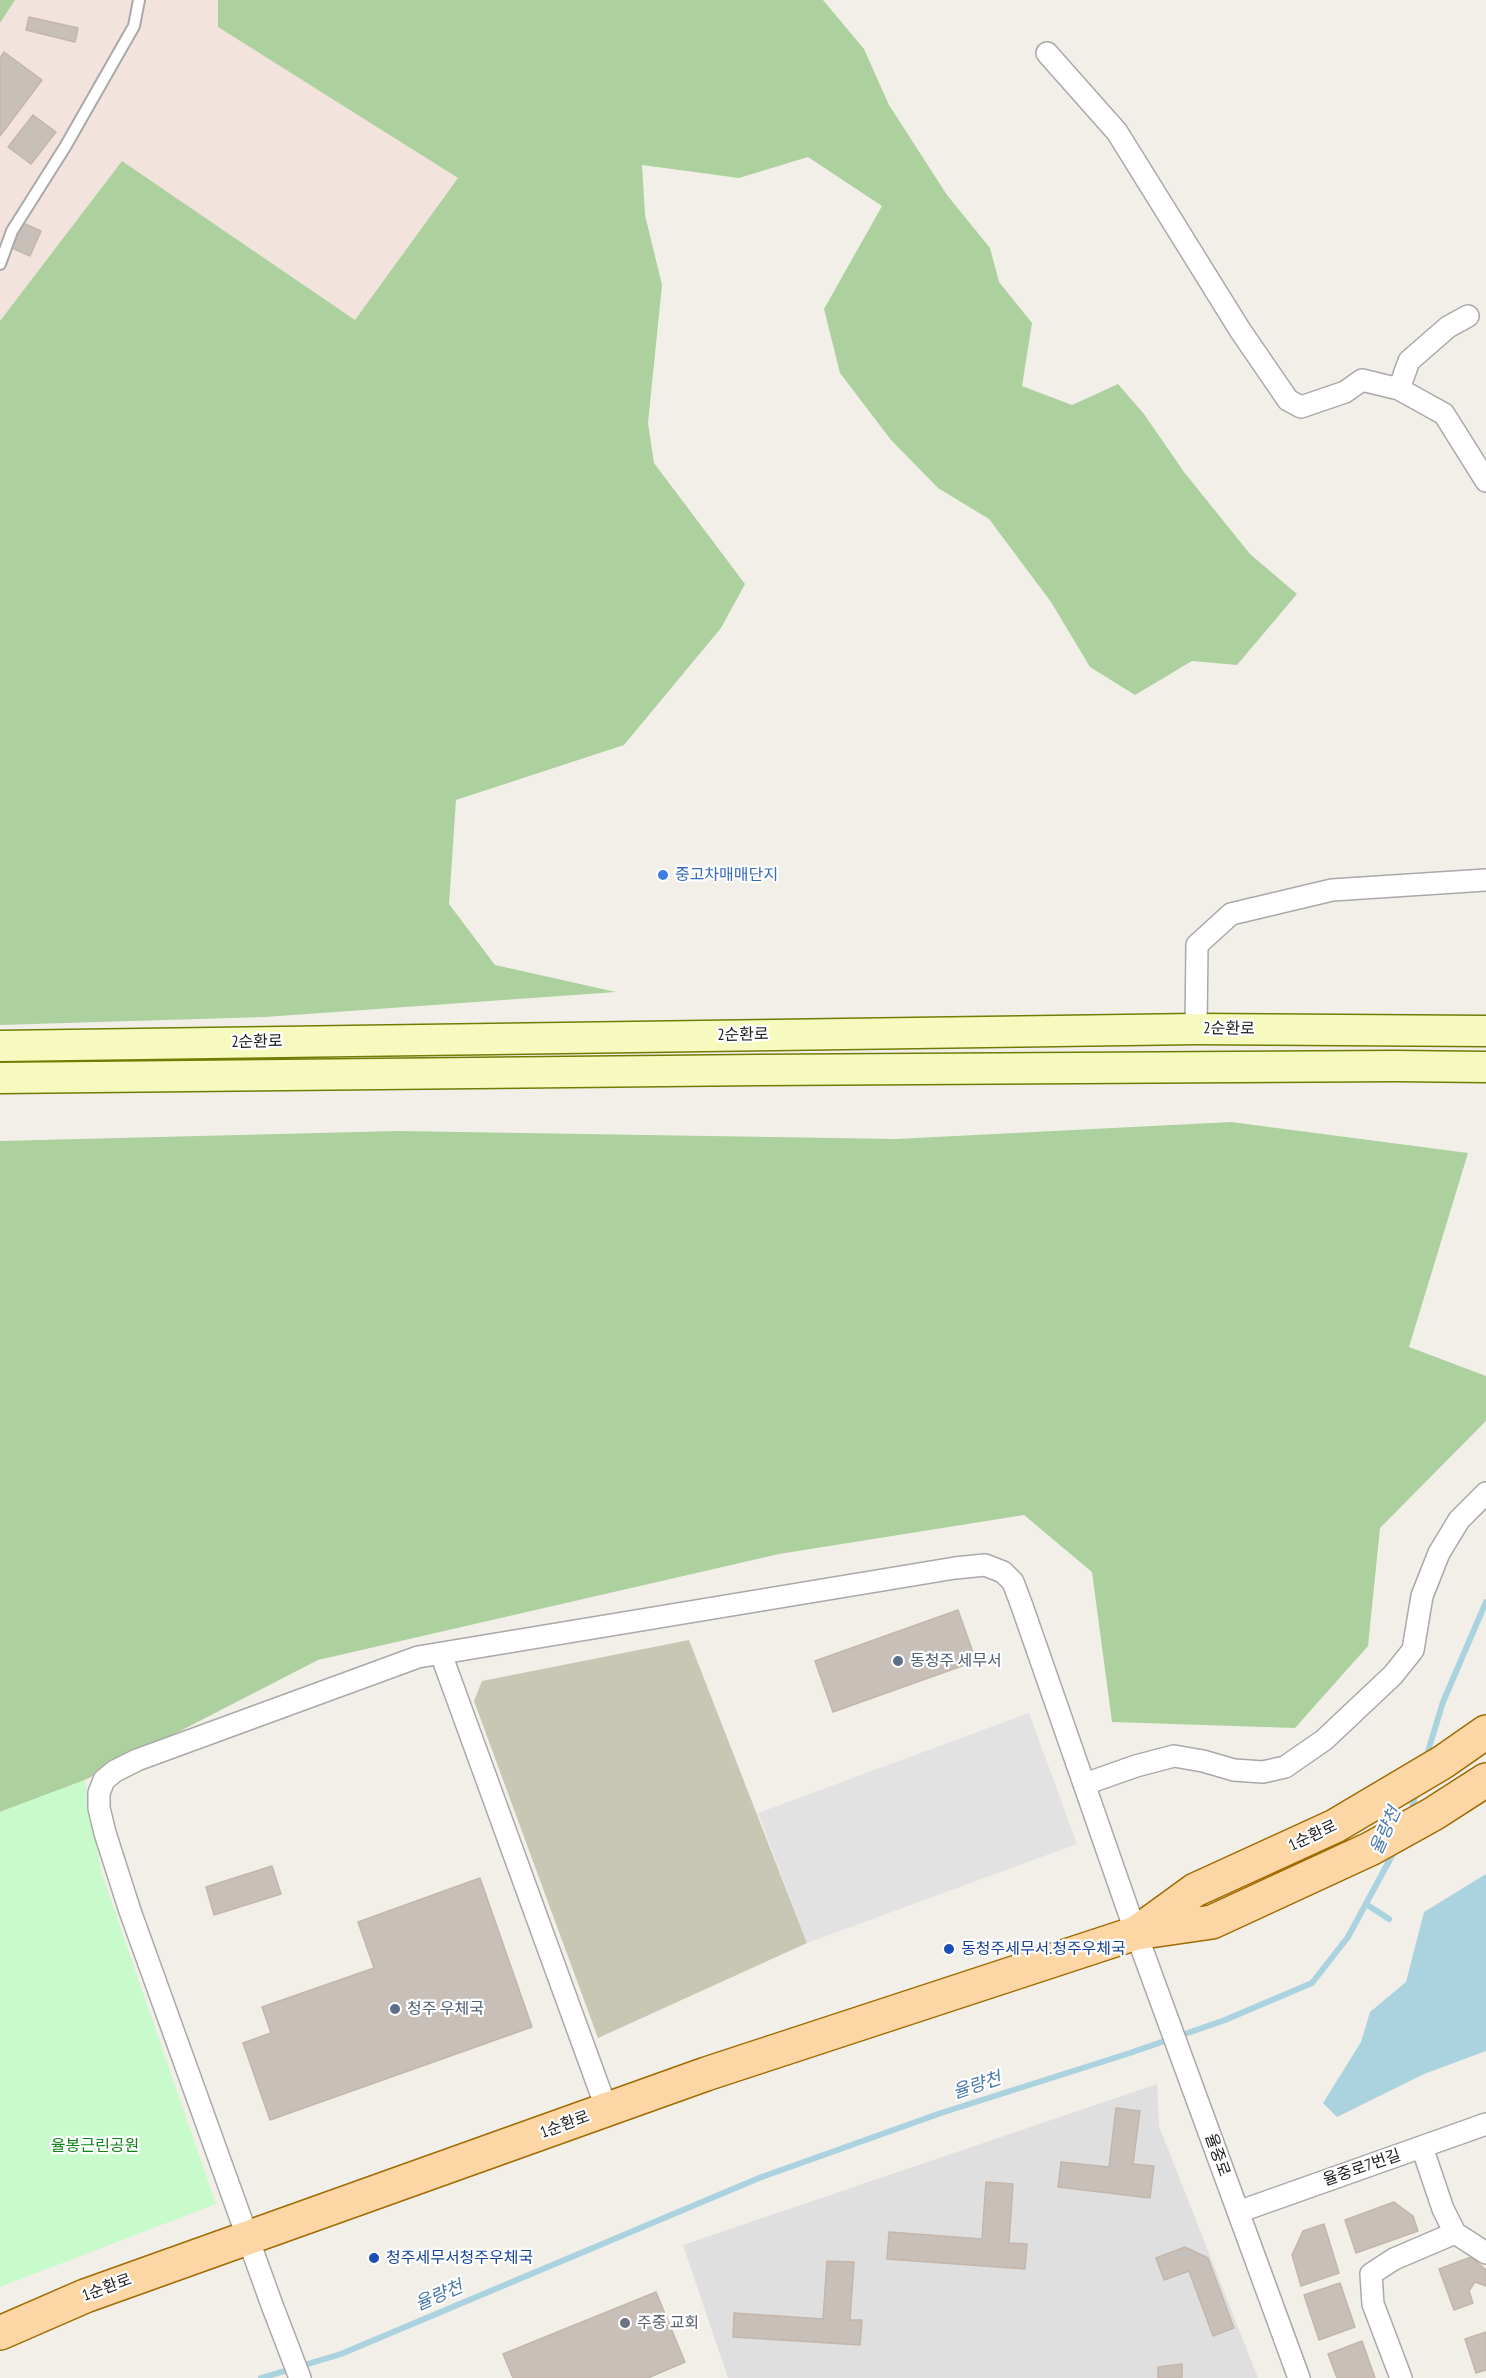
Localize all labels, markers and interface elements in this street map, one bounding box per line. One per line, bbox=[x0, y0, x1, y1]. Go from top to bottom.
place label: 중고차매매단지 bbox=[675, 865, 778, 885]
marker: 중고차매매단지 bbox=[656, 868, 670, 882]
street label: 2순환로 bbox=[1203, 1019, 1255, 1039]
street label: 2순환로 bbox=[717, 1025, 769, 1045]
street label: 2순환로 bbox=[231, 1032, 283, 1052]
place label: 동청주 세무서 bbox=[910, 1651, 1002, 1671]
marker: 동청주 세무서 bbox=[891, 1654, 905, 1668]
water label: 율량천 bbox=[1366, 1804, 1406, 1858]
street label: 1순환로 bbox=[1286, 1816, 1340, 1856]
place label: 동청주세무서.청주우체국 bbox=[961, 1939, 1126, 1959]
marker: 동청주세무서.청주우체국 bbox=[942, 1942, 956, 1956]
place label: 청주 우체국 bbox=[407, 1999, 484, 2019]
marker: 청주 우체국 bbox=[388, 2002, 402, 2016]
water label: 율량천 bbox=[950, 2068, 1004, 2104]
street label: 1순환로 bbox=[538, 2107, 592, 2143]
street label: 율중로 bbox=[1200, 2131, 1234, 2179]
park label: 율봉근린공원 bbox=[51, 2136, 139, 2156]
street label: 율중로7번길 bbox=[1321, 2146, 1403, 2190]
place label: 청주세무서청주우체국 bbox=[386, 2248, 533, 2268]
marker: 청주세무서청주우체국 bbox=[367, 2251, 381, 2265]
street label: 1순환로 bbox=[80, 2270, 134, 2306]
water label: 율량천 bbox=[412, 2276, 466, 2316]
place label: 주중 교회 bbox=[637, 2313, 699, 2333]
marker: 주중 교회 bbox=[618, 2316, 632, 2330]

